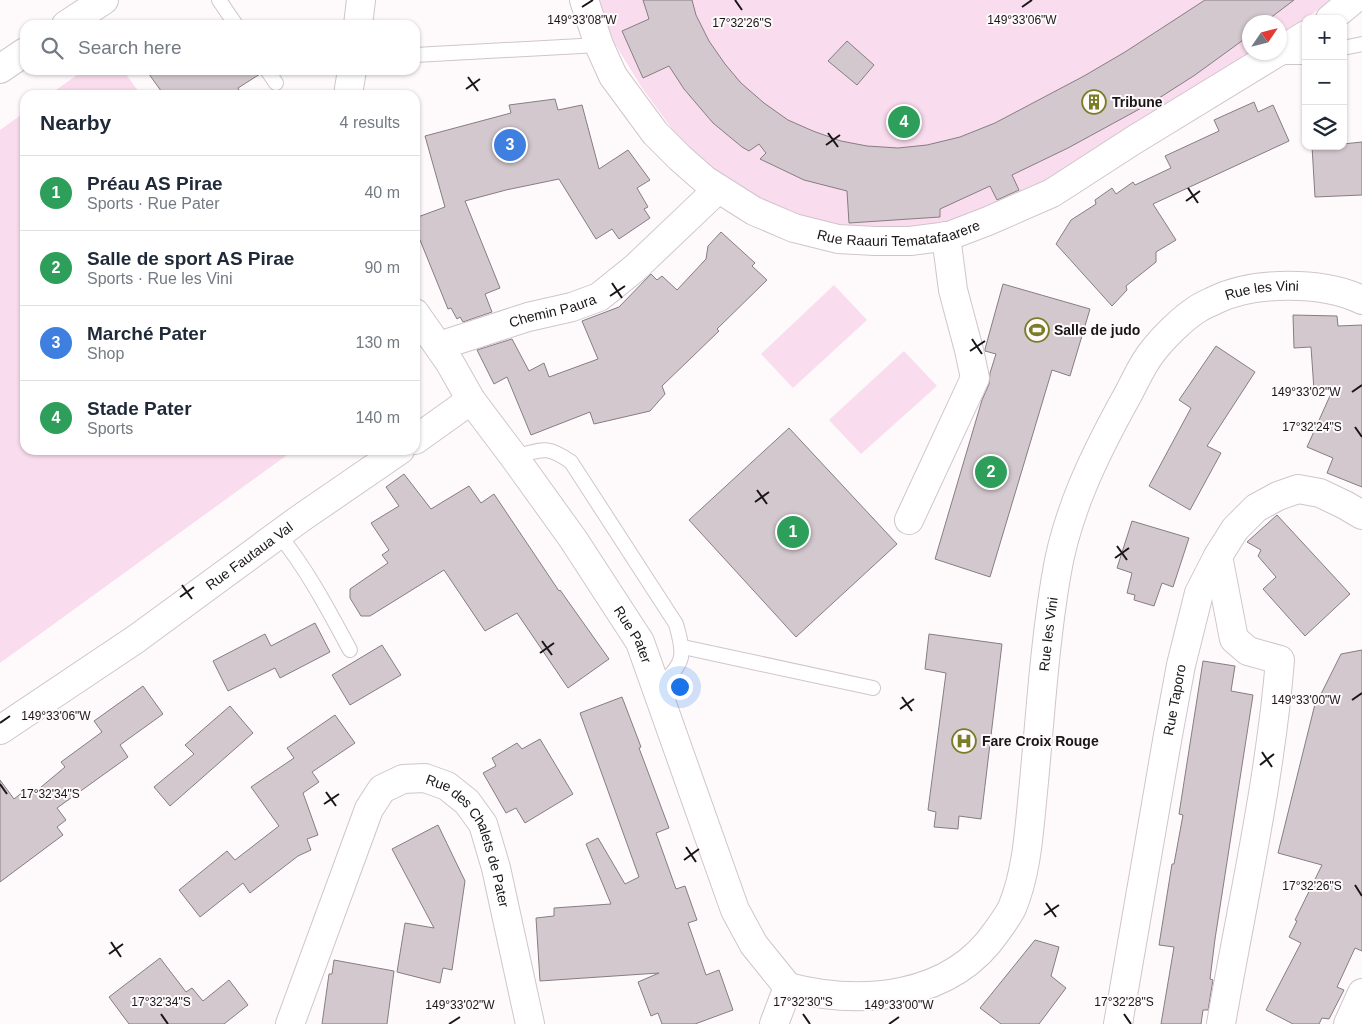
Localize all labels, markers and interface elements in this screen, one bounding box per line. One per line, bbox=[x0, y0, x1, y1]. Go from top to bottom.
text: 149°33'08"W bbox=[547, 13, 617, 27]
text: 149°33'06"W bbox=[987, 13, 1057, 27]
north arrow bbox=[1242, 15, 1287, 60]
map controls bbox=[1302, 15, 1347, 150]
button: + bbox=[1302, 15, 1347, 60]
text: 17°32'26"S bbox=[712, 16, 772, 30]
search box bbox=[20, 20, 420, 75]
icon: search bbox=[38, 34, 66, 62]
text: Search here bbox=[78, 37, 182, 58]
button: − bbox=[1302, 60, 1347, 105]
building icon: Tribune bbox=[1081, 89, 1107, 115]
place label: Tribune bbox=[1112, 94, 1163, 110]
pin: 4 bbox=[888, 103, 920, 141]
button: layers bbox=[1302, 105, 1347, 150]
text: Nearby bbox=[40, 111, 111, 134]
text: 4 results bbox=[340, 114, 400, 131]
pin: 3 bbox=[494, 126, 526, 164]
text: Préau AS Pirae bbox=[87, 173, 223, 194]
text: 1 bbox=[52, 184, 60, 201]
text: 40 m bbox=[364, 184, 400, 201]
text: Sports · Rue Pater bbox=[87, 195, 220, 212]
street label: Rue Raauri Tematafaarere bbox=[816, 217, 982, 249]
text: Salle de sport AS Pirae bbox=[87, 248, 294, 269]
text: 2 bbox=[52, 259, 60, 276]
text: 90 m bbox=[364, 259, 400, 276]
text: Sports · Rue les Vini bbox=[87, 270, 233, 287]
street label: Rue les Vini bbox=[1223, 278, 1299, 303]
street label: Chemin Paura bbox=[507, 291, 598, 331]
sports icon: Salle de judo bbox=[1024, 317, 1050, 343]
place label: Salle de judo bbox=[1054, 322, 1140, 338]
text: Marché Pater bbox=[87, 323, 206, 344]
text: 3 bbox=[52, 334, 60, 351]
text: 130 m bbox=[356, 334, 400, 351]
text: Shop bbox=[87, 345, 124, 362]
text: 149°33'02"W bbox=[1271, 385, 1341, 399]
text: Stade Pater bbox=[87, 398, 192, 419]
text: 4 bbox=[52, 409, 60, 426]
text: 140 m bbox=[356, 409, 400, 426]
text: Sports bbox=[87, 420, 133, 437]
text: 17°32'24"S bbox=[1282, 420, 1342, 434]
pin: 2 bbox=[975, 453, 1007, 491]
pin: 1 bbox=[777, 513, 809, 551]
street label: Rue Fautaua Val bbox=[202, 519, 296, 593]
street label: Rue les Vini bbox=[1036, 596, 1061, 672]
street label: Rue Pater bbox=[611, 603, 655, 665]
street label: Rue Taporo bbox=[1160, 663, 1189, 737]
your location bbox=[667, 674, 693, 700]
text: 149°33'00"W bbox=[1271, 693, 1341, 707]
text: 149°33'06"W bbox=[21, 709, 91, 723]
hospital icon: Fare Croix Rouge bbox=[951, 728, 977, 754]
place label: Fare Croix Rouge bbox=[982, 733, 1099, 749]
street label: Rue des Chalets de Pater bbox=[424, 771, 512, 909]
text: 17°32'34"S bbox=[20, 787, 80, 801]
text: 17°32'26"S bbox=[1282, 879, 1342, 893]
text: 17°32'34"S bbox=[131, 995, 191, 1009]
text: 17°32'30"S bbox=[773, 995, 833, 1009]
text: 17°32'28"S bbox=[1094, 995, 1154, 1009]
text: 149°33'02"W bbox=[425, 998, 495, 1012]
text: 149°33'00"W bbox=[864, 998, 934, 1012]

